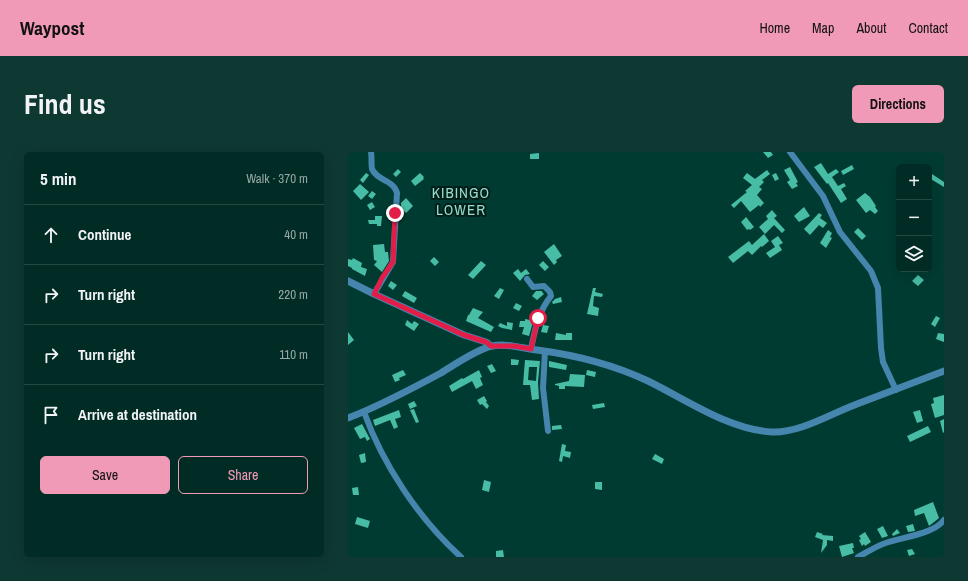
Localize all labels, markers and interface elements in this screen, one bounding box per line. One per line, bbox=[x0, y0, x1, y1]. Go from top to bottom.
text: Waypost bbox=[20, 15, 84, 41]
text: Home bbox=[759, 19, 790, 37]
text: Map bbox=[812, 19, 834, 37]
text: About bbox=[856, 19, 886, 37]
text: Contact bbox=[908, 19, 948, 37]
text: Find us bbox=[24, 85, 106, 123]
button: Directions bbox=[852, 85, 944, 123]
map controls bbox=[896, 164, 932, 272]
button: + bbox=[896, 164, 932, 200]
text: 5 min bbox=[40, 167, 76, 190]
text: Walk · 370 m bbox=[246, 170, 308, 187]
district label: KIBINGO LOWER bbox=[432, 182, 490, 220]
button: − bbox=[896, 200, 932, 236]
route end bbox=[386, 204, 404, 222]
icon: ahead bbox=[40, 224, 62, 246]
text: Continue bbox=[78, 224, 131, 245]
text: 40 m bbox=[284, 226, 308, 243]
button: layers bbox=[896, 236, 932, 272]
icon: right bbox=[40, 284, 62, 306]
text: Turn right bbox=[78, 284, 135, 305]
text: 220 m bbox=[278, 286, 308, 303]
route start bbox=[529, 309, 547, 327]
icon: right bbox=[40, 344, 62, 366]
text: Turn right bbox=[78, 344, 135, 365]
text: 110 m bbox=[279, 346, 308, 363]
icon: arrive bbox=[40, 404, 62, 426]
text: Arrive at destination bbox=[78, 404, 197, 425]
button: Save bbox=[40, 456, 170, 494]
button: Share bbox=[178, 456, 308, 494]

